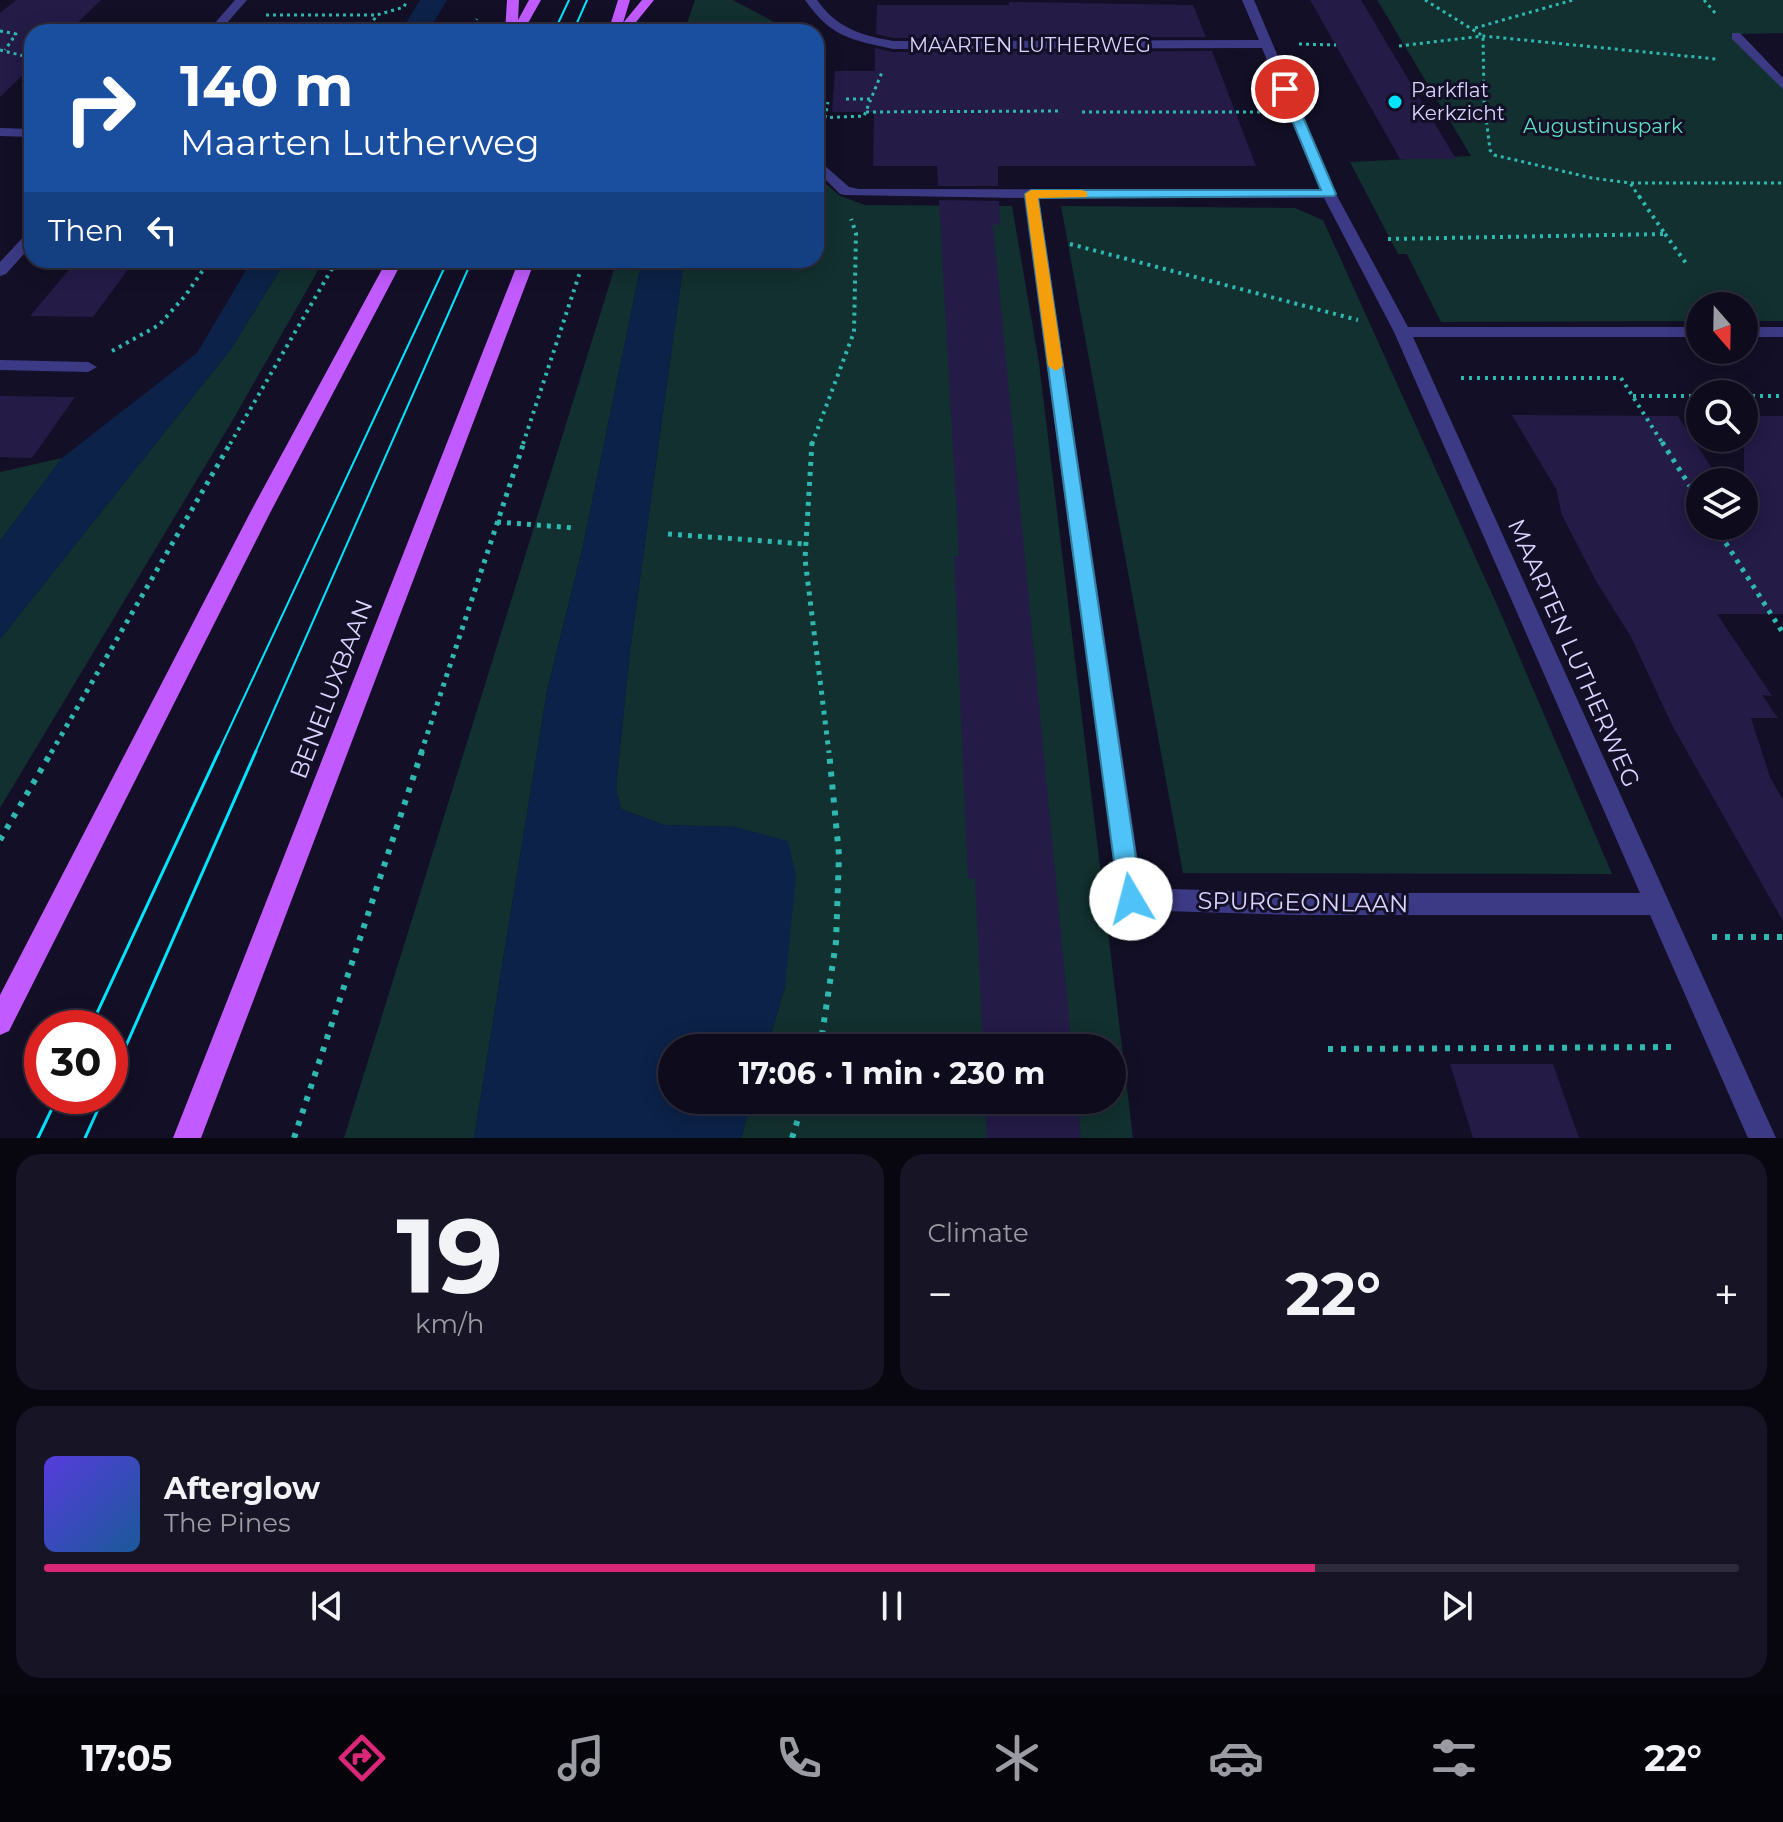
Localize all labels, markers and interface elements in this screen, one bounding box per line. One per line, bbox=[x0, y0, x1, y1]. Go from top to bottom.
street label: MAARTEN LUTHERWEG bbox=[909, 33, 1151, 57]
text: 140 m bbox=[180, 52, 353, 120]
pin bbox=[1251, 55, 1319, 123]
icon: right bbox=[48, 56, 152, 160]
icon: arrive bbox=[1263, 67, 1307, 111]
place label: Parkflat Kerkzicht bbox=[1411, 78, 1505, 125]
marker: Parkflat Kerkzicht bbox=[1386, 93, 1404, 111]
park label: Augustinuspark bbox=[1523, 114, 1683, 138]
text: Maarten Lutherweg bbox=[180, 120, 540, 164]
icon: left bbox=[140, 208, 184, 252]
text: Then bbox=[48, 212, 124, 249]
north arrow bbox=[1686, 292, 1758, 364]
map controls bbox=[1686, 292, 1758, 540]
button: search bbox=[1686, 380, 1758, 452]
button: layers bbox=[1686, 468, 1758, 540]
street label: MAARTEN LUTHERWEG bbox=[1502, 514, 1646, 792]
street label: BENELUXBAAN bbox=[283, 595, 379, 783]
position arrow bbox=[1089, 857, 1173, 941]
street label: SPURGEONLAAN bbox=[1197, 886, 1409, 918]
speed limit sign: 30 bbox=[24, 1010, 128, 1114]
text: 17:06 · 1 min · 230 m bbox=[739, 1055, 1045, 1092]
text: 19 bbox=[396, 1192, 503, 1319]
text: Climate bbox=[928, 1217, 1029, 1249]
text: 22° bbox=[1285, 1257, 1381, 1330]
text: − bbox=[928, 1267, 953, 1321]
text: + bbox=[1714, 1267, 1739, 1321]
text: km/h bbox=[415, 1308, 484, 1340]
text: Afterglow bbox=[164, 1470, 320, 1507]
text: The Pines bbox=[164, 1507, 291, 1539]
icon: previous bbox=[305, 1584, 349, 1628]
icon: pause bbox=[870, 1584, 914, 1628]
icon: next bbox=[1435, 1584, 1479, 1628]
icon: directions bbox=[334, 1730, 390, 1786]
icon: music bbox=[553, 1730, 609, 1786]
icon: phone bbox=[771, 1730, 827, 1786]
icon: climate bbox=[989, 1730, 1045, 1786]
icon: car bbox=[1208, 1730, 1264, 1786]
icon: filters bbox=[1426, 1730, 1482, 1786]
text: 17:05 bbox=[81, 1736, 172, 1780]
text: 22° bbox=[1644, 1736, 1702, 1780]

